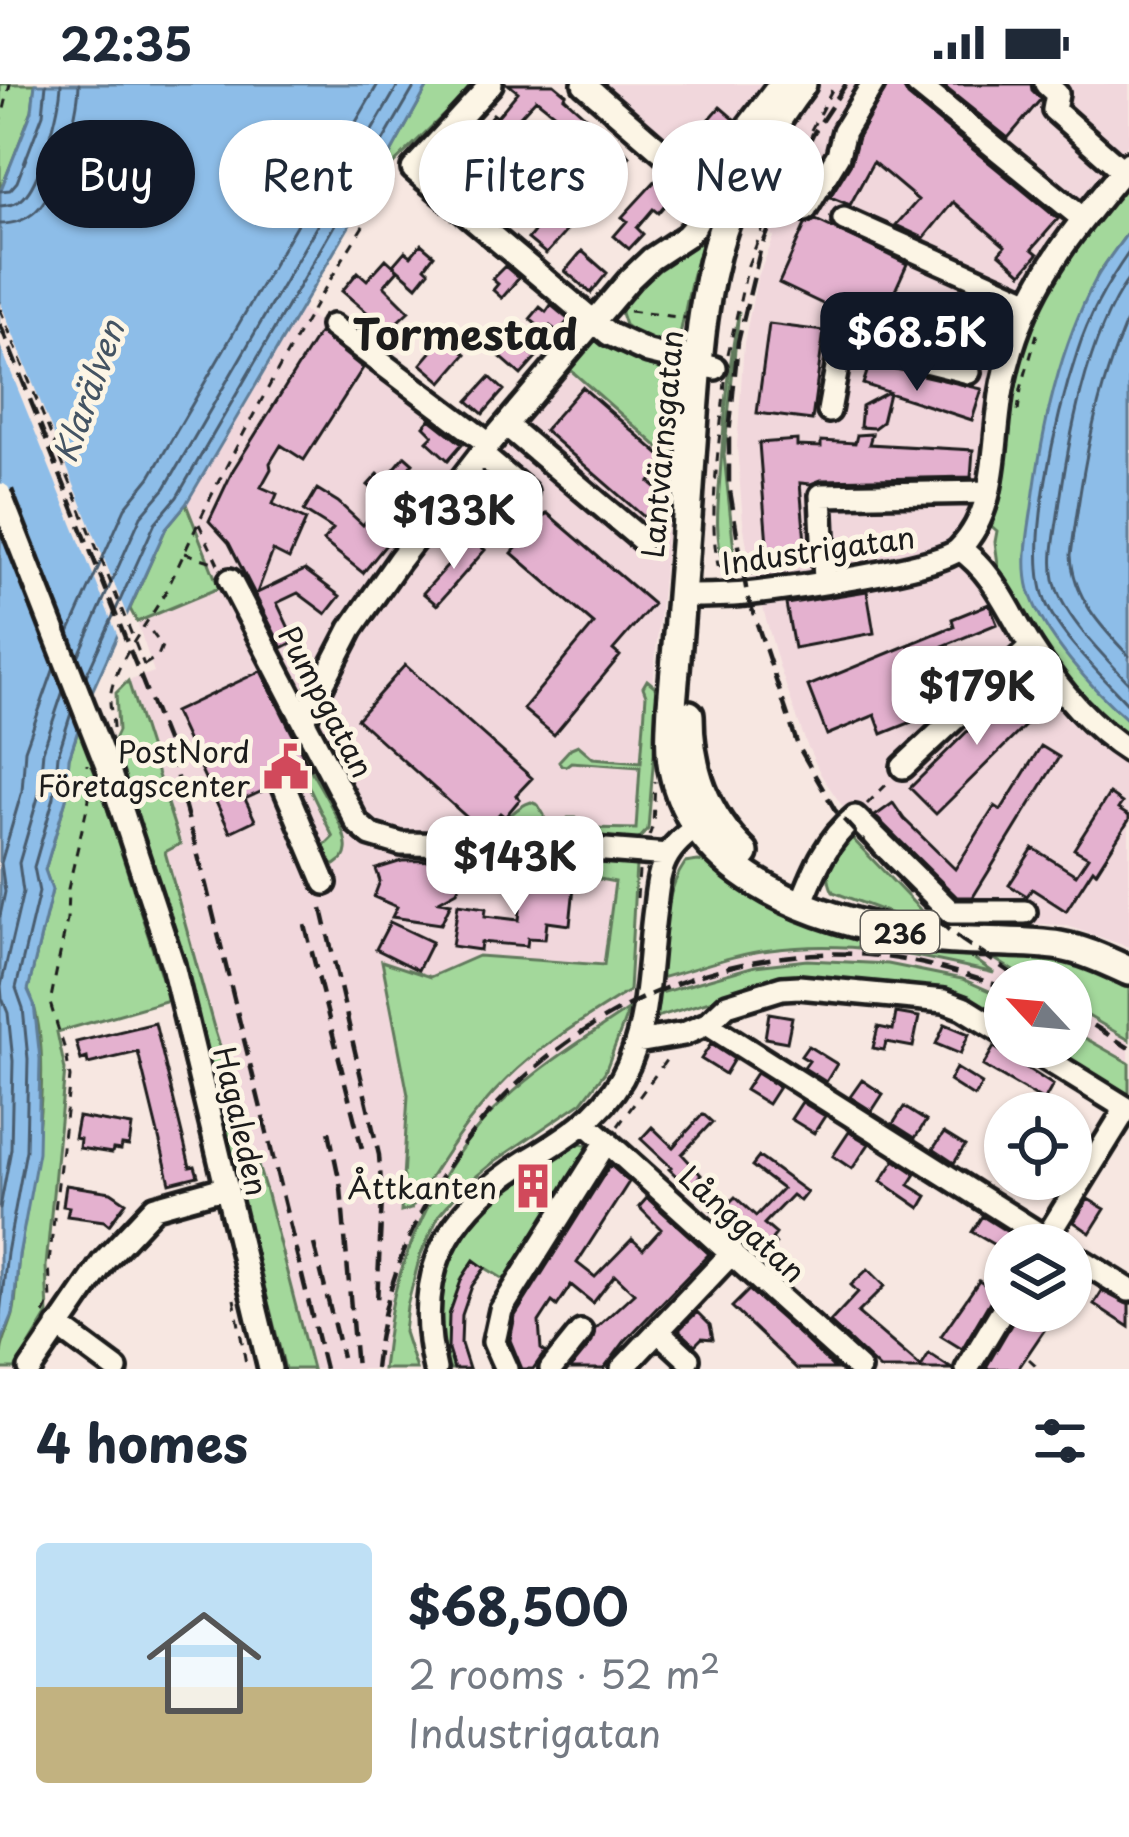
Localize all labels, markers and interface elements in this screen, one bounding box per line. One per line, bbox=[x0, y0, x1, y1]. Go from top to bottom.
text: 22:35 bbox=[60, 8, 192, 76]
chip: Buy bbox=[36, 120, 195, 228]
chip: Rent bbox=[219, 120, 395, 228]
chip: Filters bbox=[419, 120, 628, 228]
chip: New bbox=[652, 120, 824, 228]
pin: $68.5K bbox=[819, 292, 1015, 394]
district label: Tormestad bbox=[352, 301, 578, 364]
text: $68.5K bbox=[847, 301, 987, 360]
water label: Klarälven bbox=[38, 311, 136, 469]
street label: Lantvärnsgatan bbox=[629, 328, 693, 560]
pin: $133K bbox=[370, 470, 538, 572]
text: $133K bbox=[393, 479, 515, 538]
street label: Industrigatan bbox=[718, 513, 918, 585]
street label: Pumpgatan bbox=[268, 617, 386, 785]
pin: $179K bbox=[893, 646, 1061, 748]
text: $179K bbox=[919, 655, 1035, 714]
place label: PostNord Företagscenter bbox=[37, 728, 250, 807]
public building icon: PostNord Företagscenter bbox=[261, 742, 311, 792]
pin: $143K bbox=[431, 816, 599, 918]
text: $143K bbox=[453, 825, 577, 884]
road number: 236 bbox=[861, 911, 939, 953]
north arrow bbox=[984, 960, 1092, 1068]
map controls bbox=[984, 960, 1092, 1332]
street label: Hagaleden bbox=[203, 1042, 281, 1200]
button: locate bbox=[984, 1092, 1092, 1200]
street label: Långgatan bbox=[670, 1154, 816, 1292]
building icon: Åttkanten bbox=[508, 1161, 558, 1211]
place label: Åttkanten bbox=[347, 1164, 497, 1209]
button: layers bbox=[984, 1224, 1092, 1332]
text: 4 homes bbox=[36, 1403, 248, 1480]
icon: filters bbox=[1027, 1408, 1093, 1474]
text: $68,500 bbox=[408, 1566, 629, 1643]
icon: home bbox=[132, 1591, 276, 1735]
text: 2 rooms · 52 m² bbox=[408, 1643, 720, 1702]
text: Industrigatan bbox=[408, 1702, 661, 1761]

